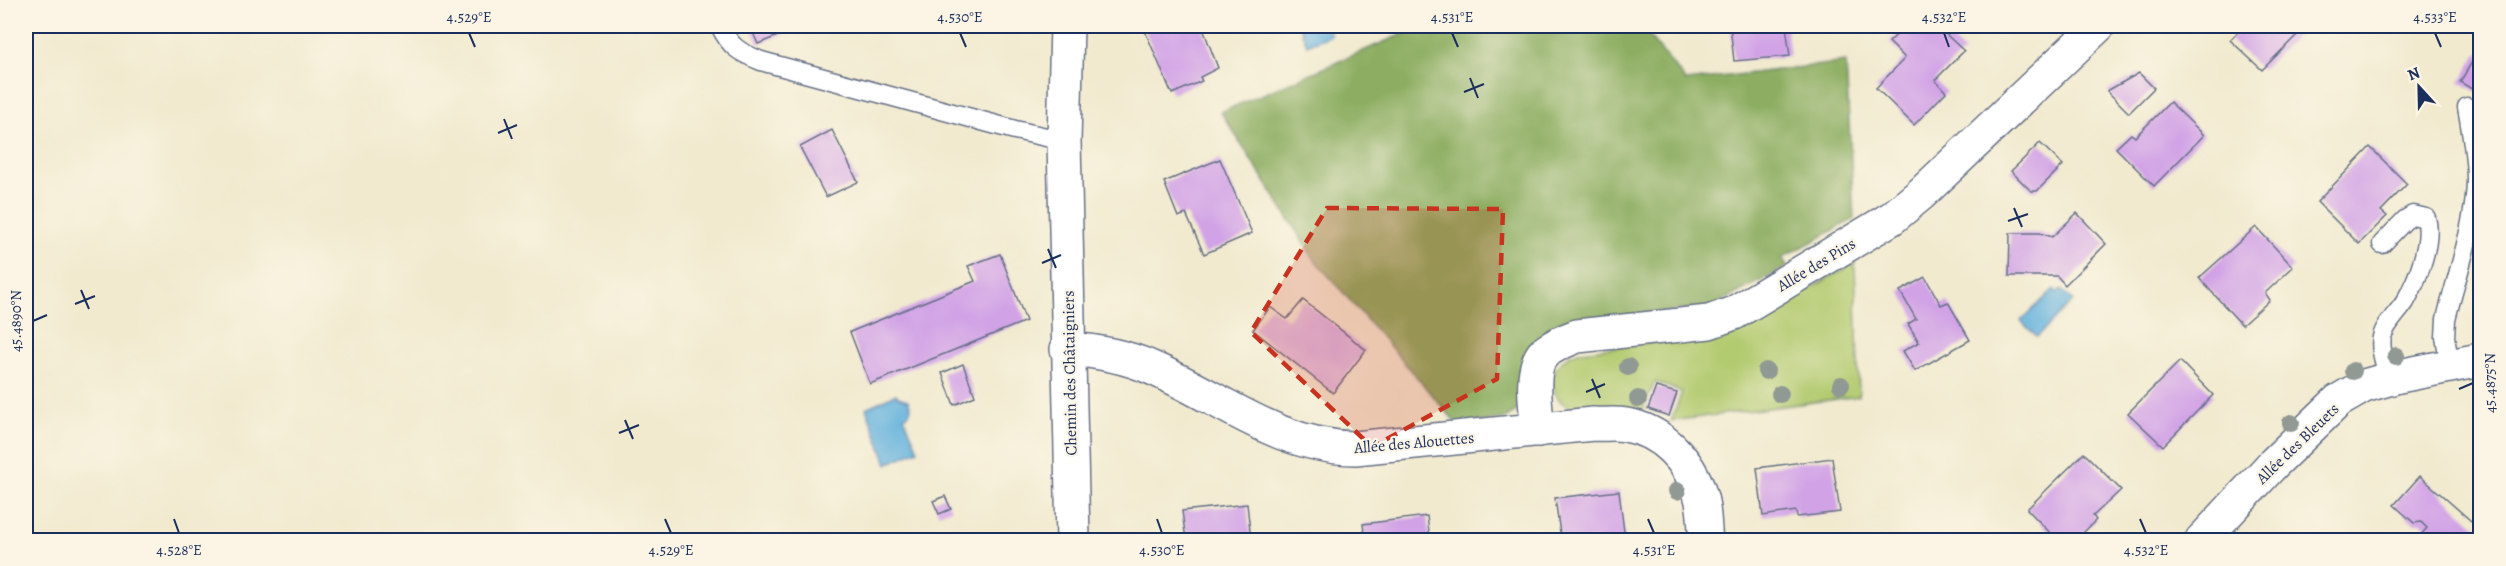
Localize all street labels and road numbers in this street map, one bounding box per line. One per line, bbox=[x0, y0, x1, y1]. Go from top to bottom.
street label: Allée des Pins bbox=[1772, 233, 1860, 297]
street label: Chemin des Châtaigniers bbox=[1058, 290, 1082, 456]
street label: Allée des Bleuets bbox=[2251, 398, 2344, 490]
street label: Allée des Alouettes bbox=[1352, 427, 1475, 459]

